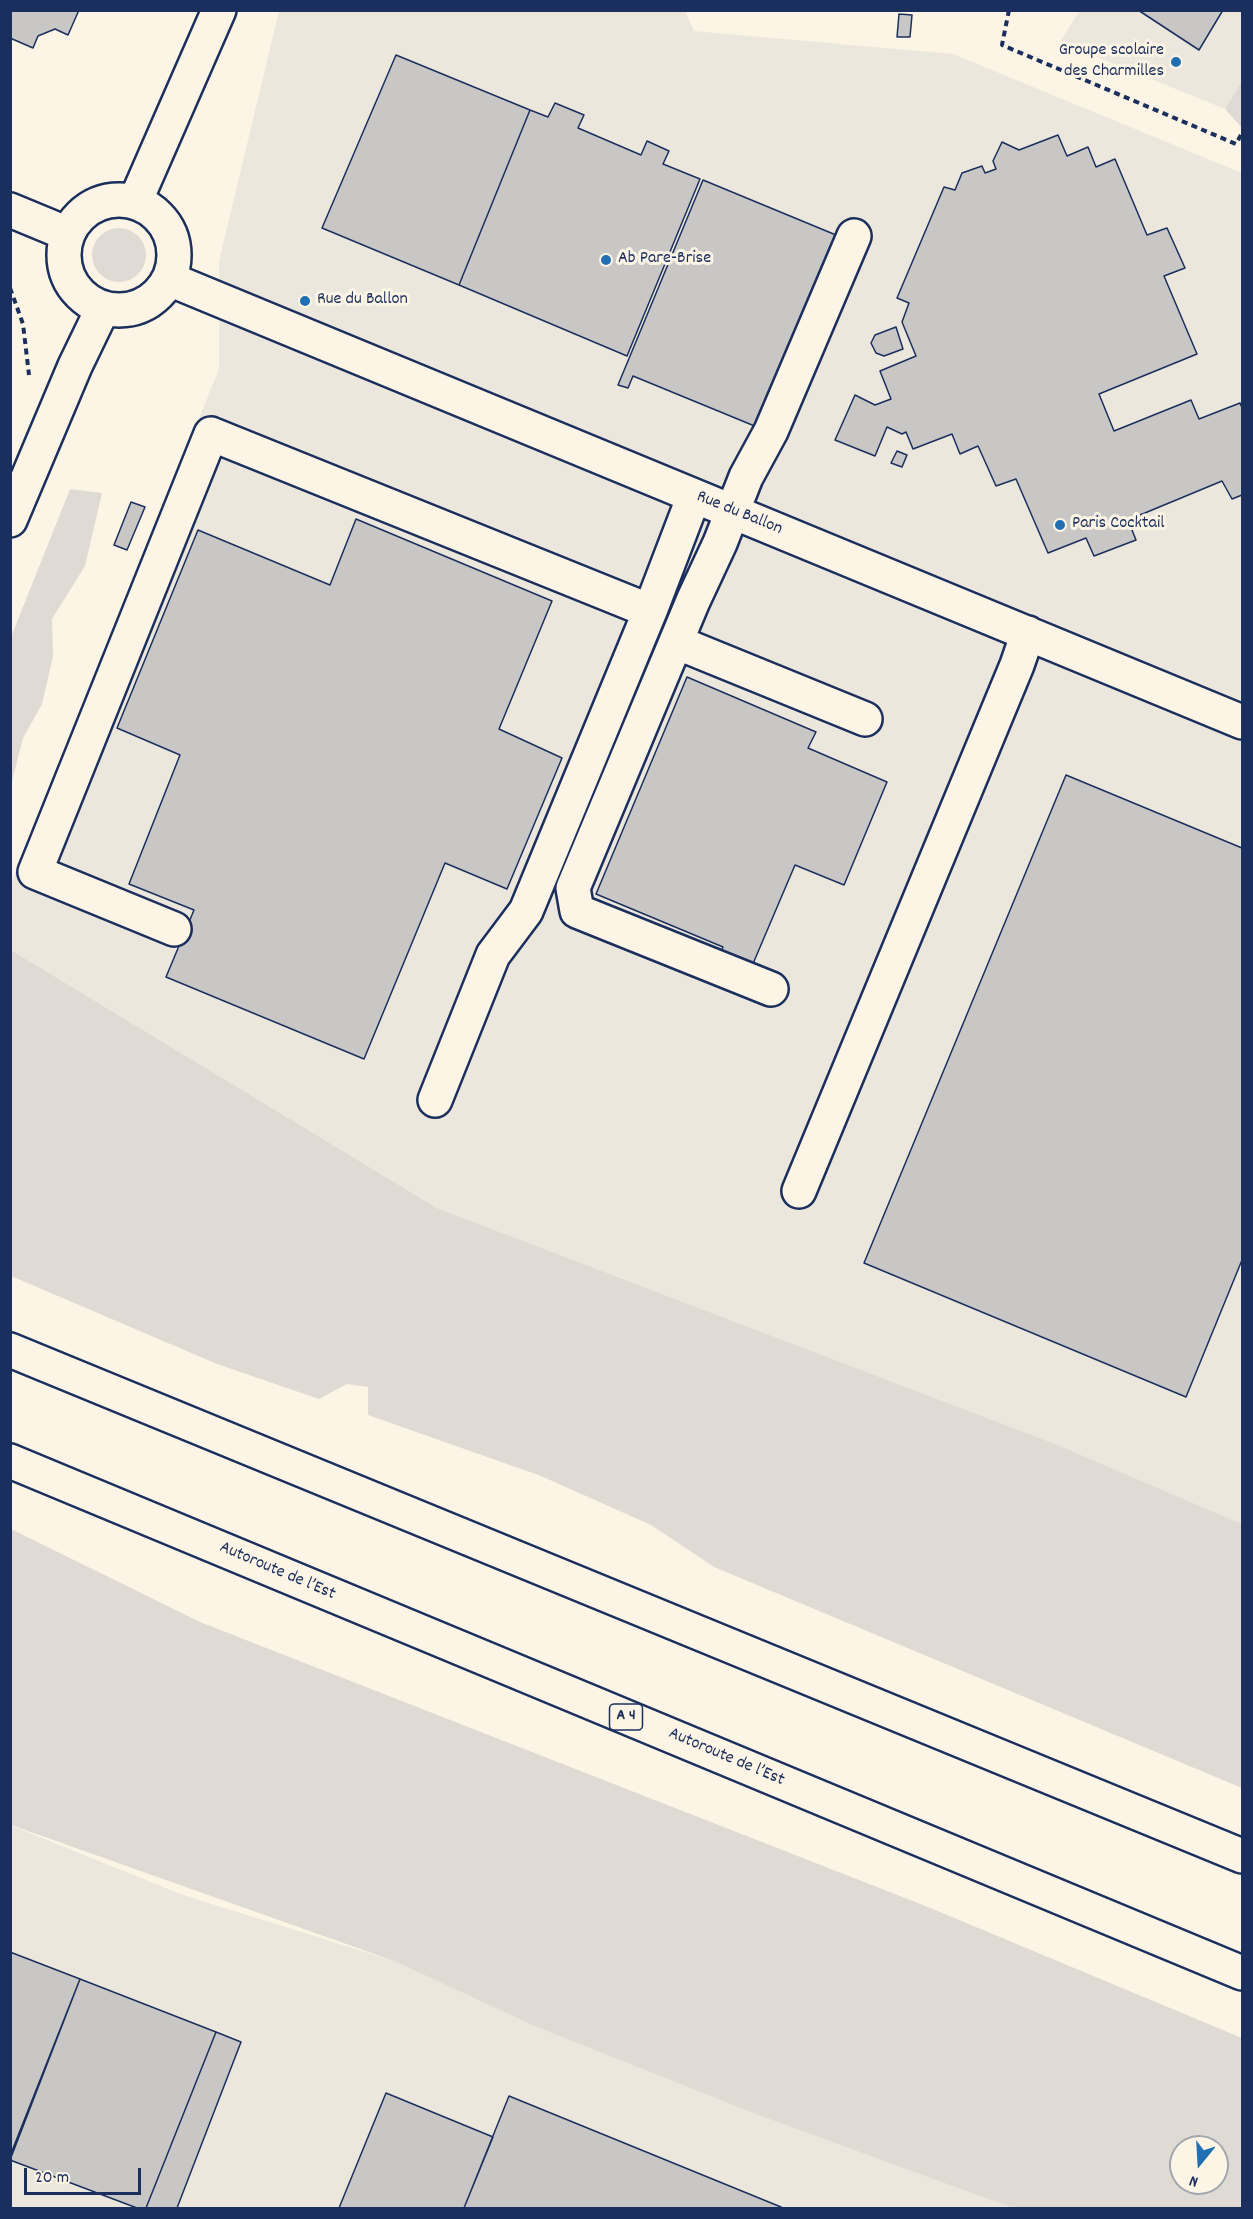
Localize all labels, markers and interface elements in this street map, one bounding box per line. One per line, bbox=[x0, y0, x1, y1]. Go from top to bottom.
place label: Groupe scolaire des Charmilles bbox=[1059, 41, 1164, 84]
marker: Groupe scolaire des Charmilles bbox=[1169, 55, 1183, 69]
place label: Ab Pare-Brise bbox=[618, 249, 711, 271]
marker: Ab Pare-Brise bbox=[599, 253, 613, 267]
place label: Rue du Ballon bbox=[317, 290, 408, 312]
marker: Rue du Ballon bbox=[298, 294, 312, 308]
street label: Rue du Ballon bbox=[693, 487, 785, 541]
place label: Paris Cocktail bbox=[1072, 514, 1164, 536]
marker: Paris Cocktail bbox=[1053, 518, 1067, 532]
street label: Autoroute de l’Est bbox=[216, 1538, 338, 1606]
road number: A 4 bbox=[610, 1704, 642, 1730]
street label: Autoroute de l’Est bbox=[665, 1724, 787, 1792]
north arrow bbox=[1169, 2135, 1229, 2195]
scale bar bbox=[27, 2156, 144, 2194]
text: 20 m bbox=[35, 2166, 69, 2191]
text: N bbox=[1187, 2169, 1201, 2193]

